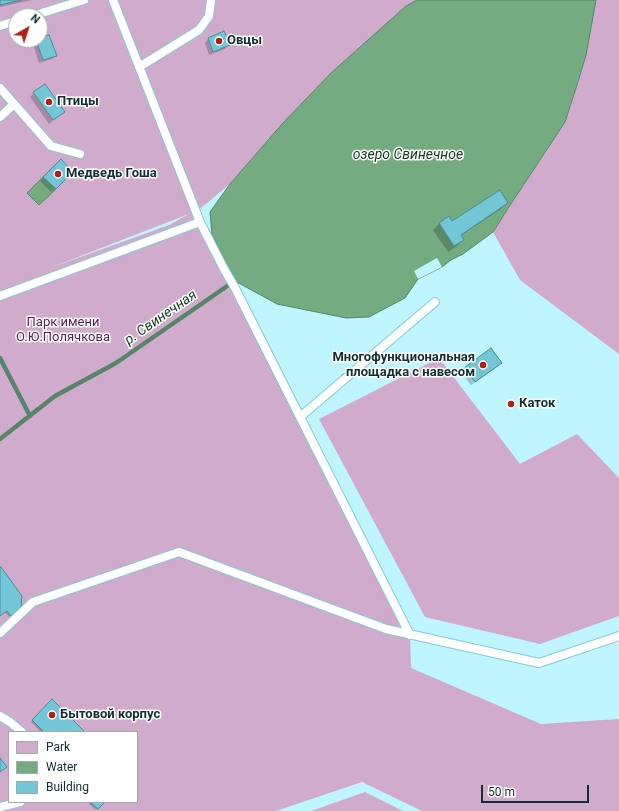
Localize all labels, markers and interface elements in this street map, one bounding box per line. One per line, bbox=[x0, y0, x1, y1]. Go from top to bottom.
north arrow bbox=[8, 8, 48, 48]
text: N bbox=[28, 12, 42, 27]
place label: Овцы bbox=[227, 33, 262, 49]
marker: Овцы bbox=[214, 36, 224, 46]
place label: Птицы bbox=[57, 94, 99, 110]
marker: Птицы bbox=[44, 97, 54, 107]
water label: озеро Свинечное bbox=[353, 147, 463, 163]
place label: Медведь Гоша bbox=[66, 166, 157, 182]
marker: Медведь Гоша bbox=[53, 169, 63, 179]
water label: р. Свинечная bbox=[122, 287, 200, 349]
park label: Парк имени О.Ю.Полячкова bbox=[16, 315, 110, 346]
place label: Многофункциональная площадка с навесом bbox=[332, 350, 475, 381]
marker: Многофункциональная площадка с навесом bbox=[478, 360, 488, 370]
place label: Каток bbox=[519, 396, 555, 412]
marker: Каток bbox=[506, 399, 516, 409]
place label: Бытовой корпус bbox=[60, 707, 160, 723]
marker: Бытовой корпус bbox=[47, 710, 57, 720]
legend bbox=[8, 731, 138, 803]
text: Park bbox=[46, 740, 70, 754]
text: Water bbox=[46, 760, 77, 774]
scale bar bbox=[483, 777, 591, 803]
text: Building bbox=[46, 780, 89, 794]
text: 50 m bbox=[488, 785, 515, 799]

